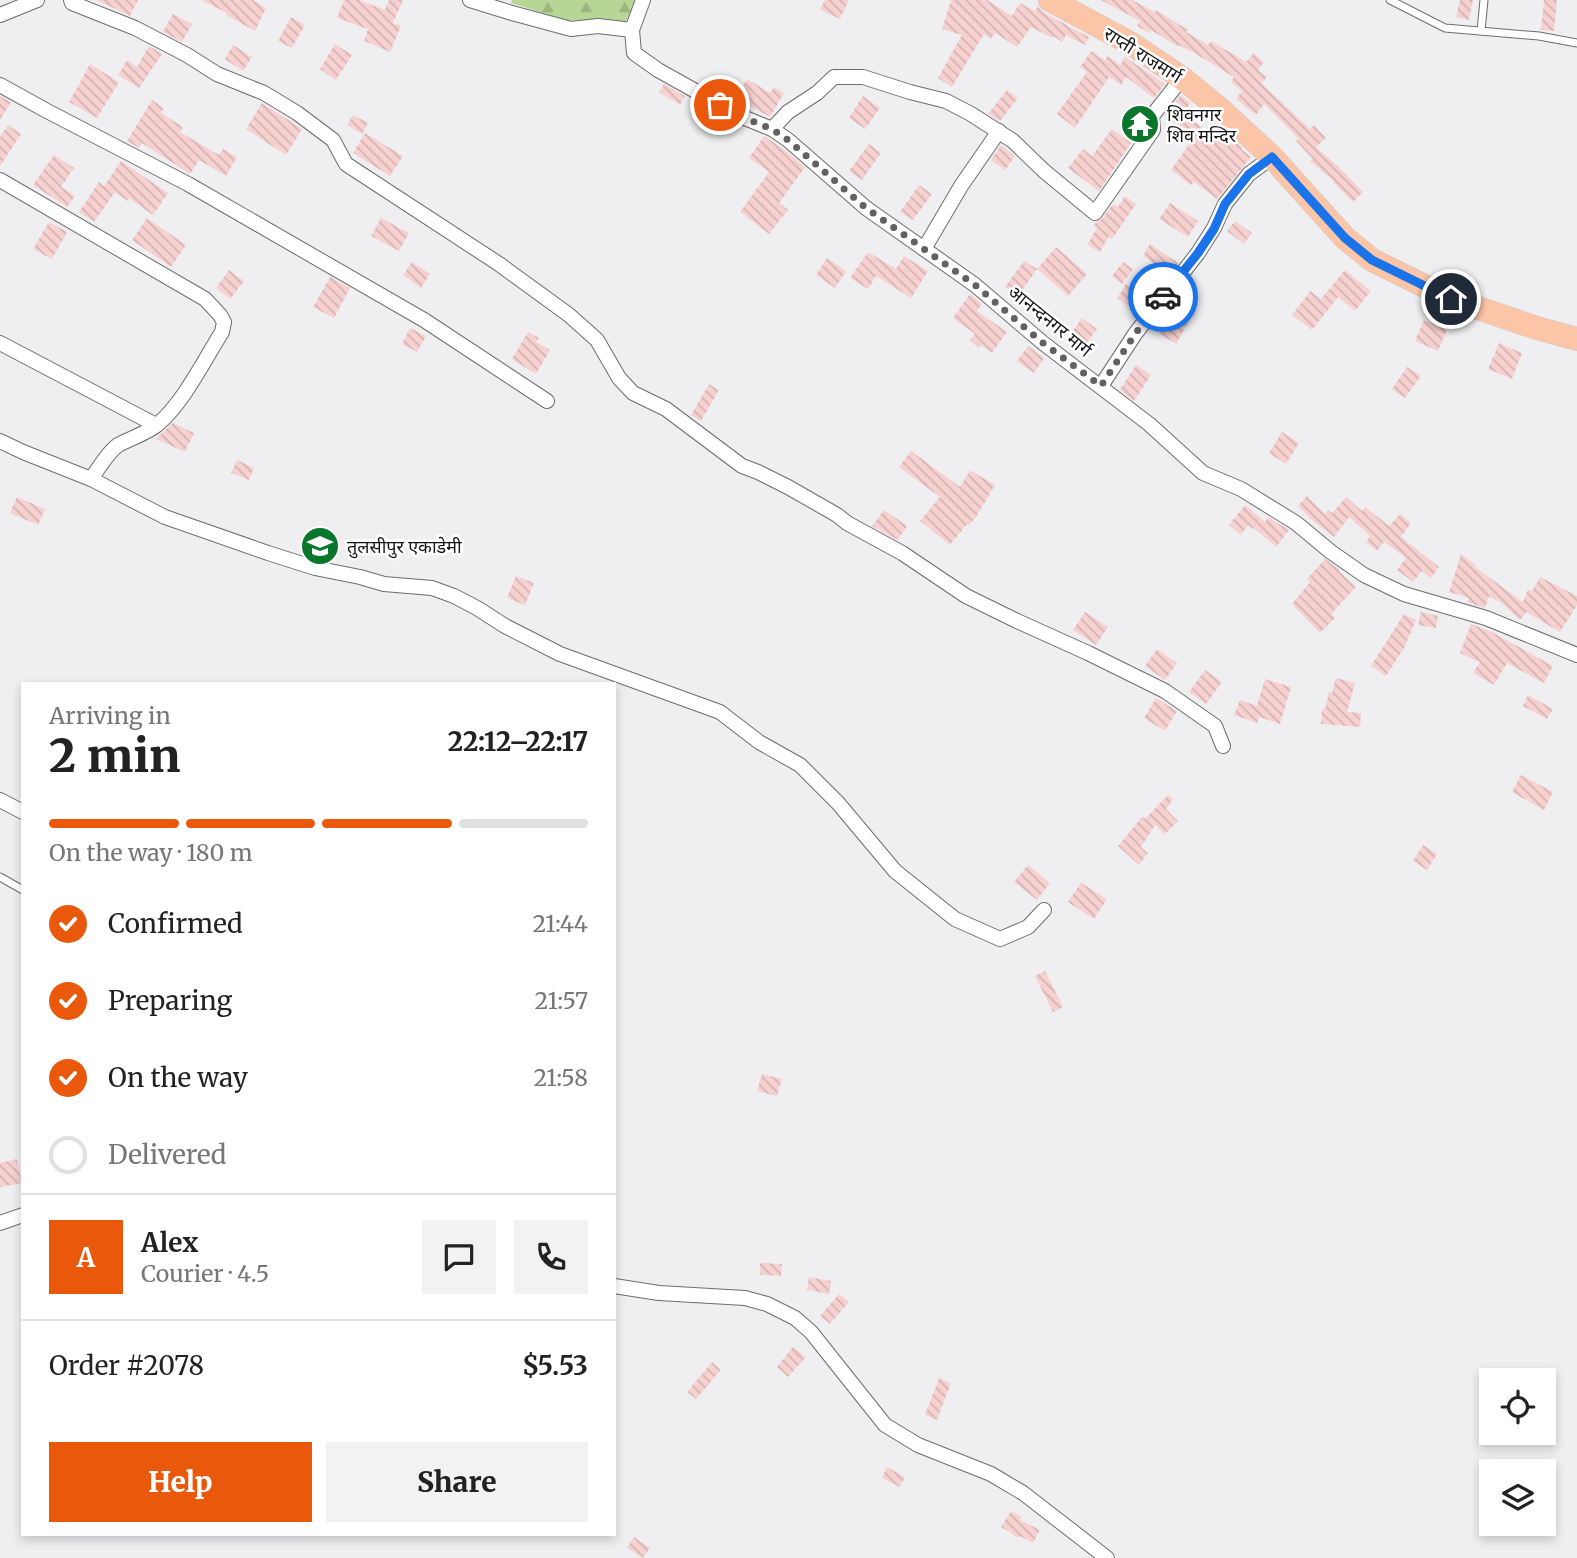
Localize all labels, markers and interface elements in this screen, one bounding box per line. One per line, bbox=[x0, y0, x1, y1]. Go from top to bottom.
street label: राप्ती राजमार्ग bbox=[1100, 22, 1187, 89]
pin bbox=[690, 75, 750, 135]
icon: bag bbox=[701, 86, 739, 124]
temple icon: शिवनगर शिव मन्दिर bbox=[1119, 103, 1161, 145]
place label: शिवनगर शिव मन्दिर bbox=[1167, 103, 1237, 147]
courier bbox=[1128, 262, 1198, 332]
pin bbox=[1421, 269, 1481, 329]
icon: car bbox=[1144, 278, 1182, 316]
street label: आनन्दनगर मार्ग bbox=[1004, 280, 1097, 362]
icon: home bbox=[1432, 280, 1470, 318]
school or university icon: तुलसीपुर एकाडेमी bbox=[299, 525, 341, 567]
place label: तुलसीपुर एकाडेमी bbox=[347, 535, 462, 559]
text: Arriving in bbox=[49, 701, 171, 730]
text: 22:12–22:17 bbox=[448, 725, 588, 758]
text: 2 min bbox=[49, 727, 181, 785]
text: On the way · 180 m bbox=[49, 838, 253, 867]
icon: check bbox=[49, 905, 87, 943]
text: Confirmed bbox=[108, 907, 243, 940]
text: 21:44 bbox=[532, 909, 588, 938]
icon: check bbox=[49, 982, 87, 1020]
text: Preparing bbox=[108, 984, 232, 1017]
text: 21:57 bbox=[535, 986, 588, 1015]
icon: check bbox=[49, 1059, 87, 1097]
text: On the way bbox=[108, 1061, 248, 1094]
text: 21:58 bbox=[533, 1063, 588, 1092]
text: Delivered bbox=[108, 1138, 227, 1171]
button: chat bbox=[422, 1220, 496, 1294]
button: phone bbox=[514, 1220, 588, 1294]
text: Alex bbox=[141, 1226, 198, 1259]
text: A bbox=[77, 1241, 95, 1274]
text: Courier · 4.5 bbox=[141, 1259, 269, 1288]
text: Order #2078 bbox=[49, 1349, 204, 1382]
text: $5.53 bbox=[522, 1349, 588, 1382]
map controls bbox=[1479, 1368, 1556, 1536]
button: locate bbox=[1479, 1368, 1556, 1445]
button: Help bbox=[49, 1442, 312, 1522]
button: Share bbox=[326, 1442, 588, 1522]
button: layers bbox=[1479, 1459, 1556, 1536]

